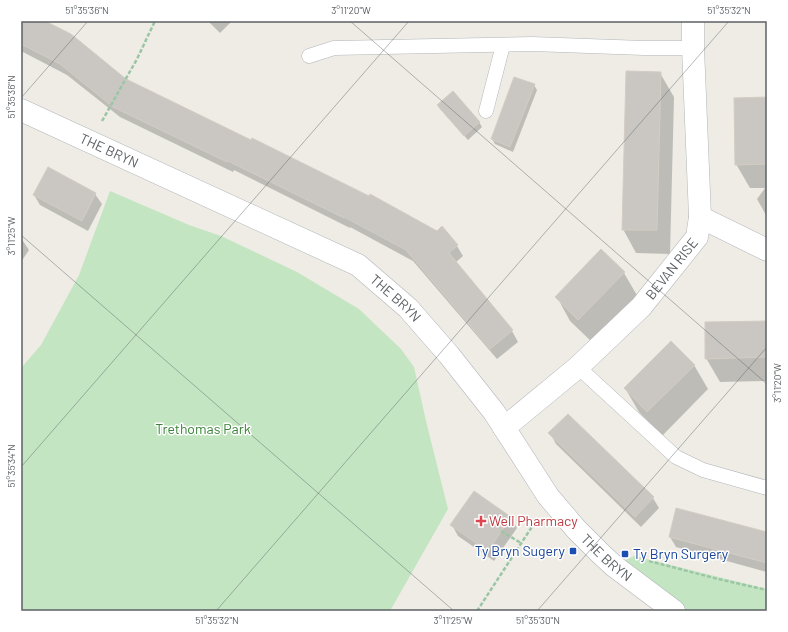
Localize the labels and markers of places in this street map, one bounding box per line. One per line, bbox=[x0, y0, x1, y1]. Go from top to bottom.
place label: Well Pharmacy bbox=[489, 512, 578, 529]
marker: Well Pharmacy bbox=[476, 516, 486, 526]
place label: Ty Bryn Sugery bbox=[475, 542, 566, 559]
place label: Ty Bryn Surgery bbox=[633, 545, 729, 562]
marker: Ty Bryn Sugery bbox=[568, 546, 578, 556]
marker: Ty Bryn Surgery bbox=[620, 549, 630, 559]

